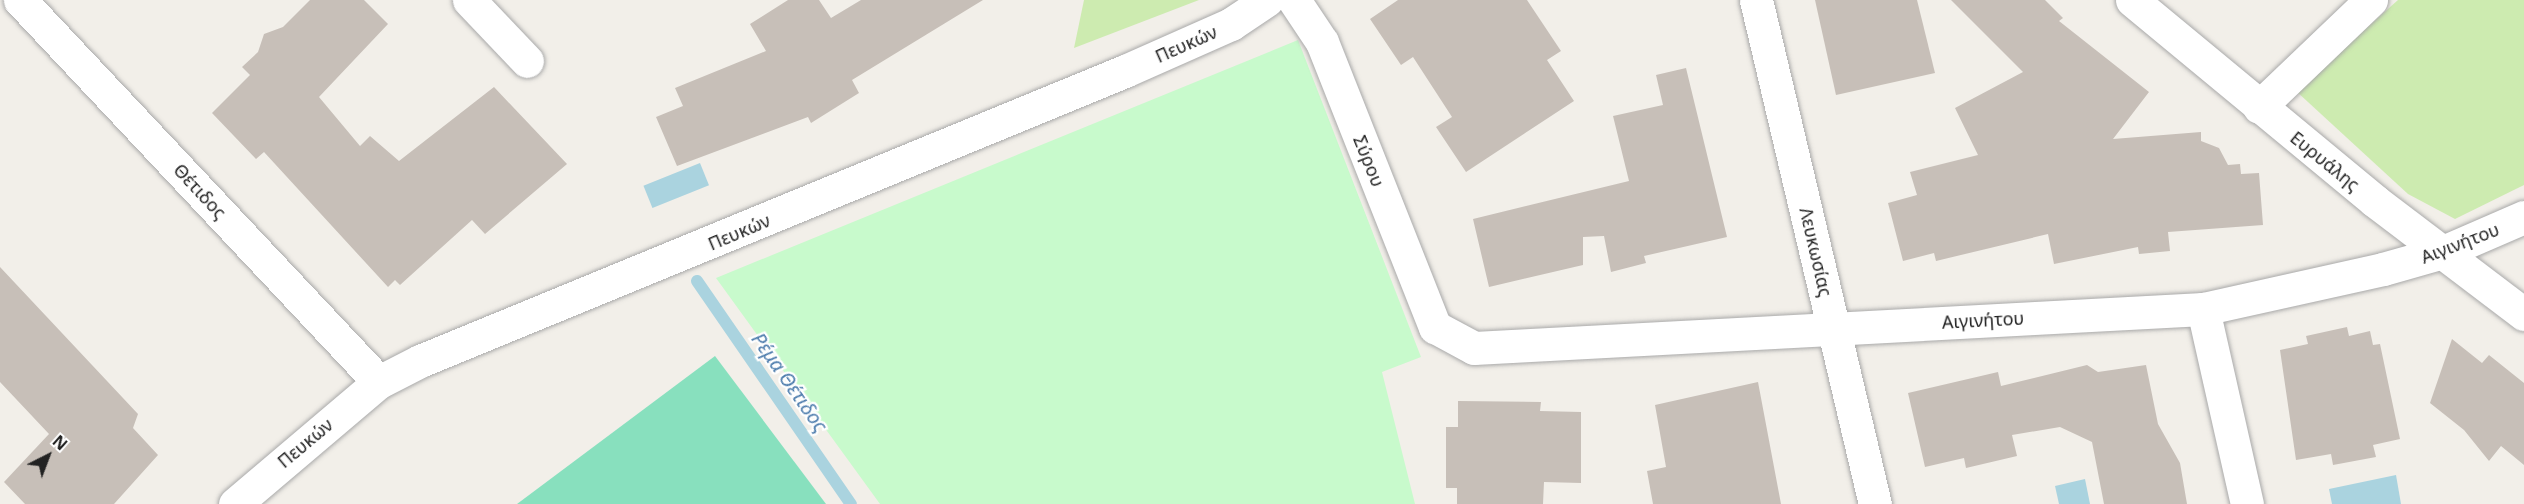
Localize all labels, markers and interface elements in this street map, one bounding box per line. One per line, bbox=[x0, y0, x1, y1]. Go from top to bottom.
street label: Πευκών bbox=[1152, 21, 1220, 67]
street label: Ευρυάλης bbox=[2286, 127, 2364, 195]
street label: Σύρου bbox=[1349, 132, 1389, 190]
street label: Θέτιδος bbox=[169, 159, 231, 223]
street label: Λευκωσίας bbox=[1795, 205, 1837, 299]
street label: Πευκών bbox=[705, 209, 773, 255]
street label: Αιγινήτου bbox=[2418, 218, 2502, 268]
street label: Αιγινήτου bbox=[1941, 307, 2025, 333]
water label: Ρέμα Θέτιδος bbox=[747, 328, 833, 436]
street label: Πευκών bbox=[273, 414, 337, 472]
north arrow bbox=[18, 426, 78, 486]
text: N bbox=[48, 430, 72, 455]

